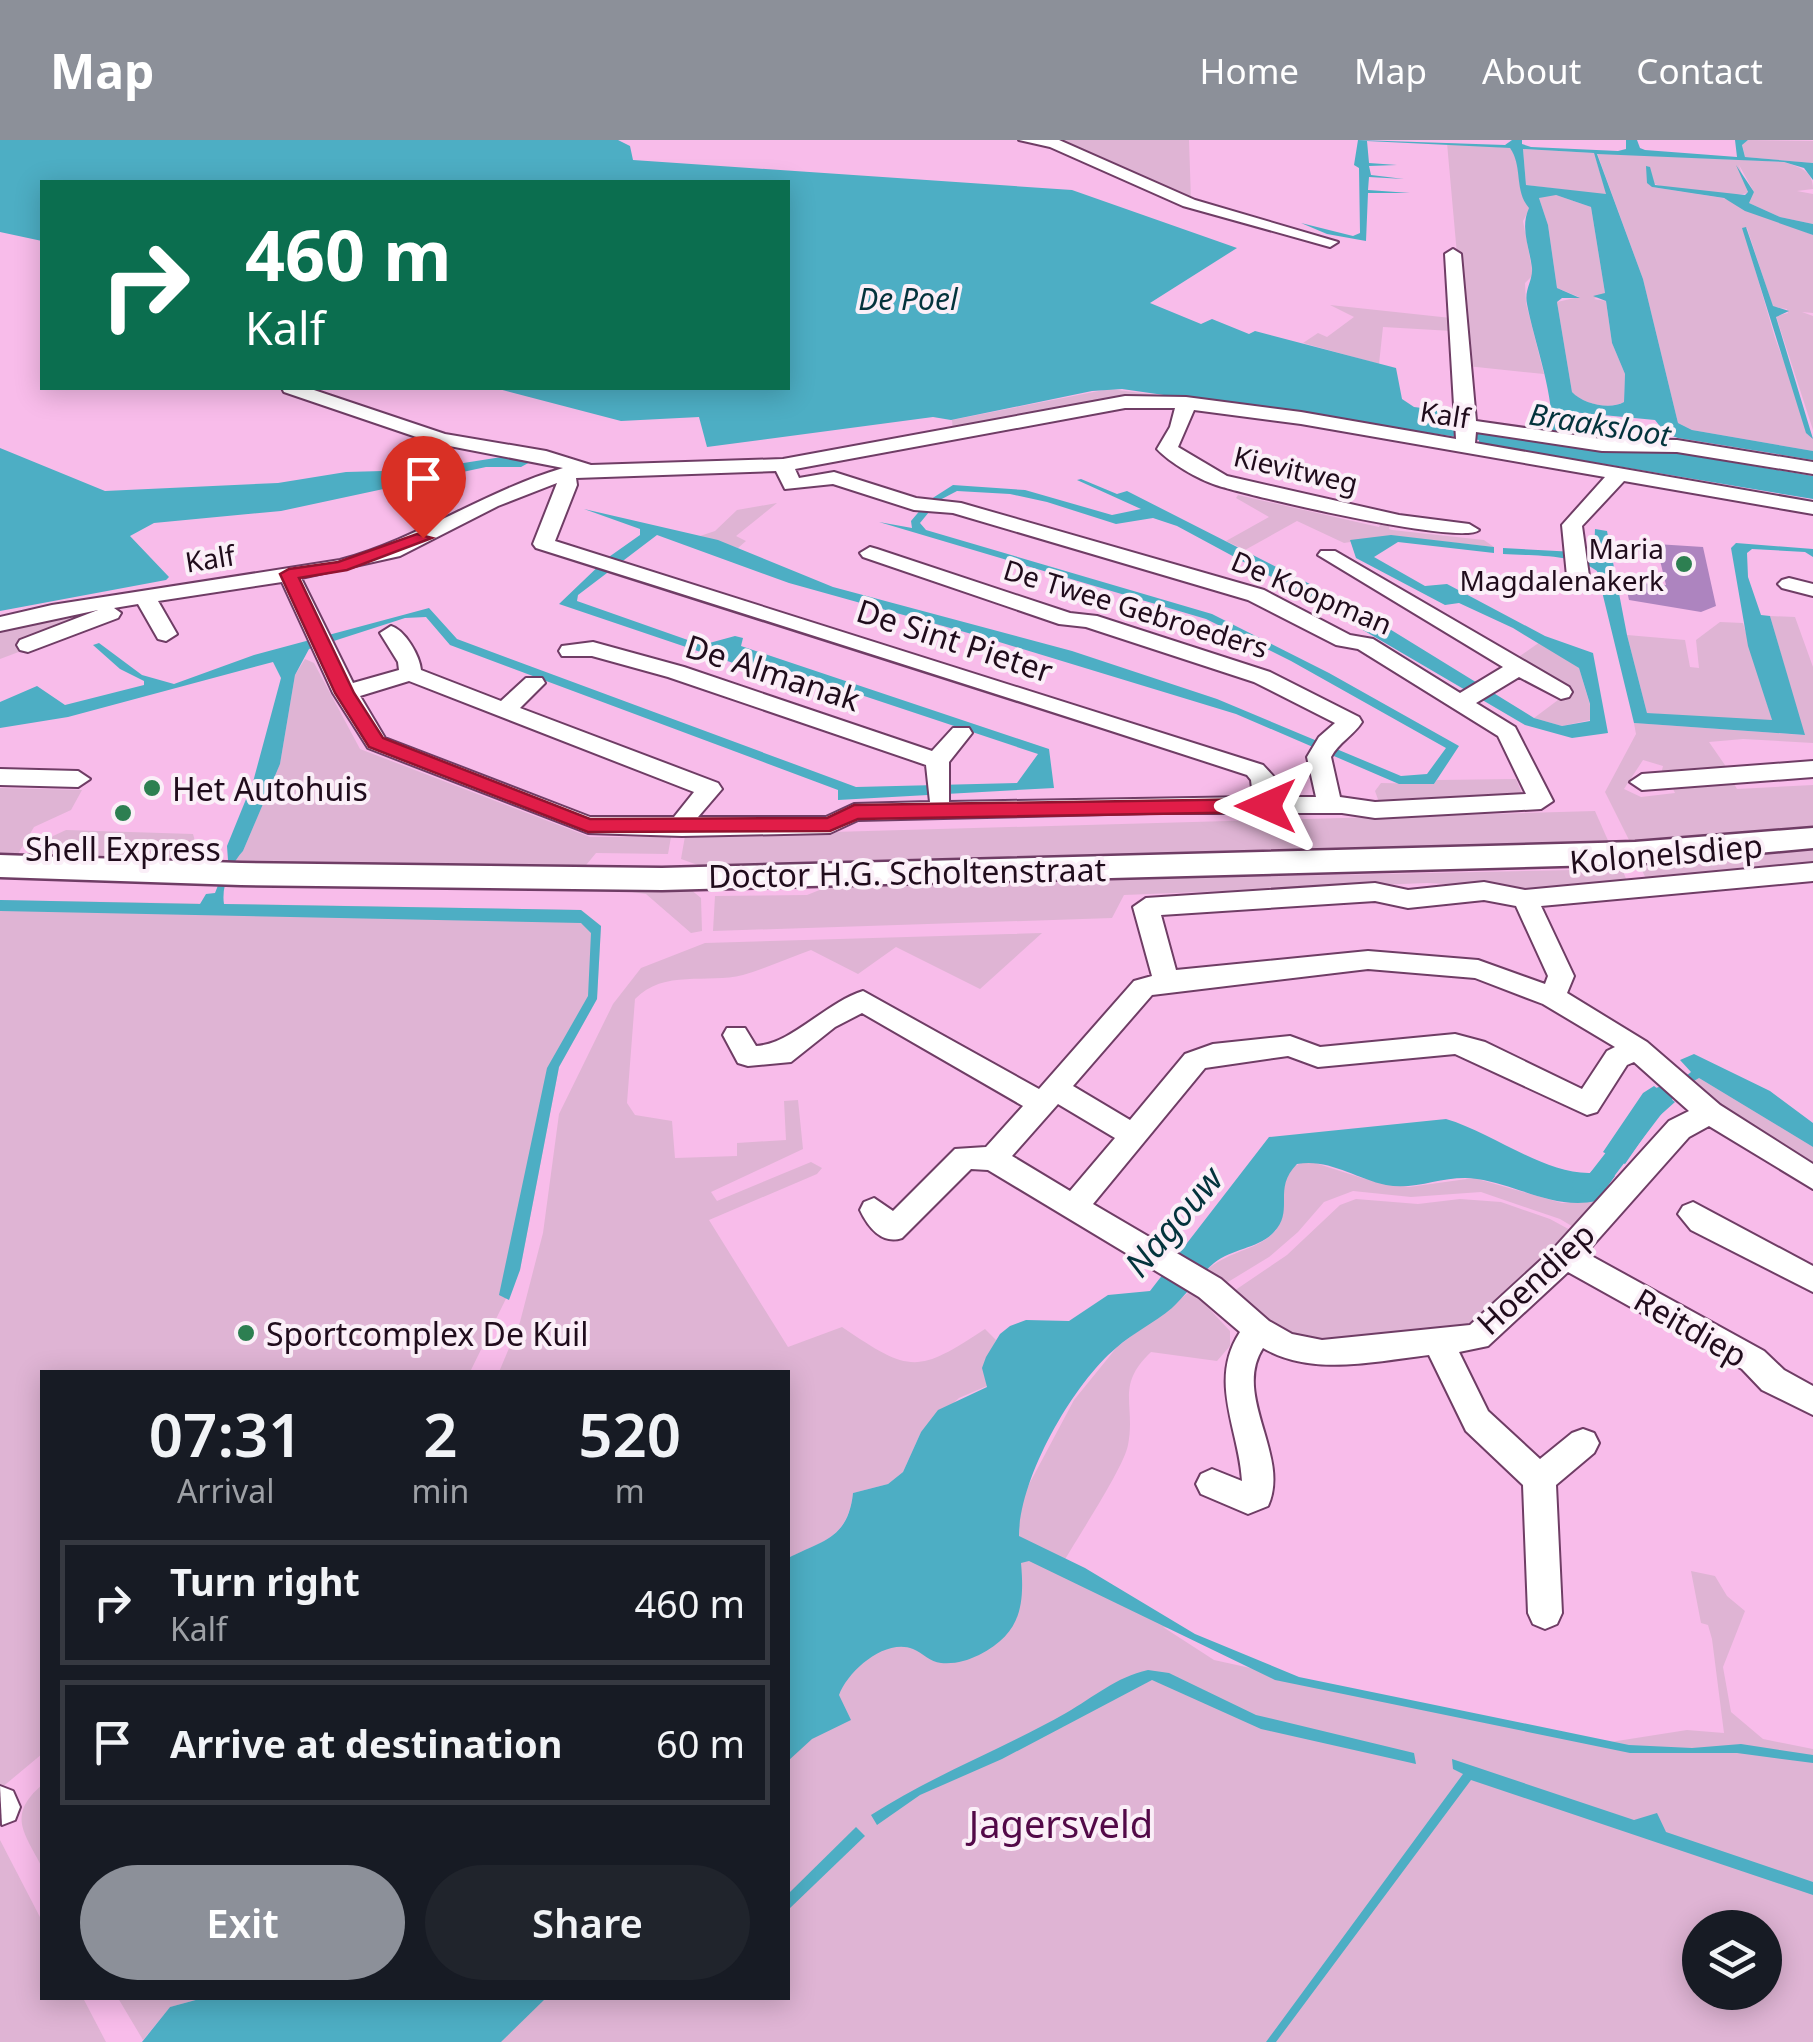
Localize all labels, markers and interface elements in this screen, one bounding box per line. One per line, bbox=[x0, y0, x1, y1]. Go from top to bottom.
text: Map bbox=[50, 38, 154, 103]
text: Home bbox=[1200, 47, 1299, 94]
text: Map bbox=[1354, 47, 1427, 94]
text: About bbox=[1482, 47, 1581, 94]
text: Contact bbox=[1636, 47, 1763, 94]
text: 460 m bbox=[245, 206, 452, 302]
icon: right bbox=[80, 220, 210, 350]
water label: De Poel bbox=[858, 278, 959, 319]
text: Kalf bbox=[245, 297, 325, 358]
street label: Kalf bbox=[1417, 391, 1474, 437]
water label: Braaksloot bbox=[1526, 393, 1675, 456]
pin bbox=[381, 436, 466, 539]
street label: Kievitweg bbox=[1230, 436, 1362, 502]
icon: arrive bbox=[396, 451, 451, 506]
place label: Maria Magdalenakerk bbox=[1459, 529, 1664, 599]
street label: Kalf bbox=[182, 535, 239, 581]
street label: De Koopman bbox=[1226, 541, 1398, 643]
street label: De Twee Gebroeders bbox=[999, 550, 1273, 666]
marker: Maria Magdalenakerk bbox=[1673, 553, 1695, 575]
street label: De Sint Pieter bbox=[851, 588, 1059, 692]
street label: De Almanak bbox=[680, 624, 866, 720]
position arrow bbox=[1214, 754, 1318, 858]
place label: Het Autohuis bbox=[172, 767, 368, 810]
marker: Het Autohuis bbox=[141, 777, 163, 799]
marker: Shell Express bbox=[112, 802, 134, 824]
street label: Kolonelsdiep bbox=[1568, 823, 1764, 883]
place label: Shell Express bbox=[25, 827, 221, 870]
street label: Doctor H.G. Scholtenstraat bbox=[708, 847, 1106, 897]
water label: Nagouw bbox=[1113, 1155, 1234, 1286]
street label: Hoendiep bbox=[1467, 1212, 1603, 1344]
street label: Reitdiep bbox=[1627, 1278, 1755, 1376]
place label: Sportcomplex De Kuil bbox=[266, 1312, 588, 1355]
marker: Sportcomplex De Kuil bbox=[235, 1322, 257, 1344]
text: 07:31 bbox=[149, 1393, 303, 1475]
text: 2 bbox=[423, 1393, 458, 1475]
text: 520 bbox=[578, 1393, 681, 1475]
text: Arrival bbox=[177, 1469, 275, 1512]
text: min bbox=[411, 1469, 469, 1512]
text: m bbox=[615, 1469, 645, 1512]
text: Turn right bbox=[170, 1555, 360, 1607]
icon: right bbox=[85, 1575, 140, 1630]
text: 460 m bbox=[634, 1577, 745, 1629]
text: Kalf bbox=[170, 1607, 227, 1650]
icon: arrive bbox=[85, 1715, 140, 1770]
text: Arrive at destination bbox=[170, 1717, 562, 1769]
text: 60 m bbox=[656, 1717, 745, 1769]
park label: Jagersveld bbox=[966, 1797, 1153, 1849]
button: Exit bbox=[80, 1865, 405, 1980]
button: Share bbox=[425, 1865, 750, 1980]
map controls bbox=[1682, 1910, 1782, 2010]
button: layers bbox=[1682, 1910, 1782, 2010]

